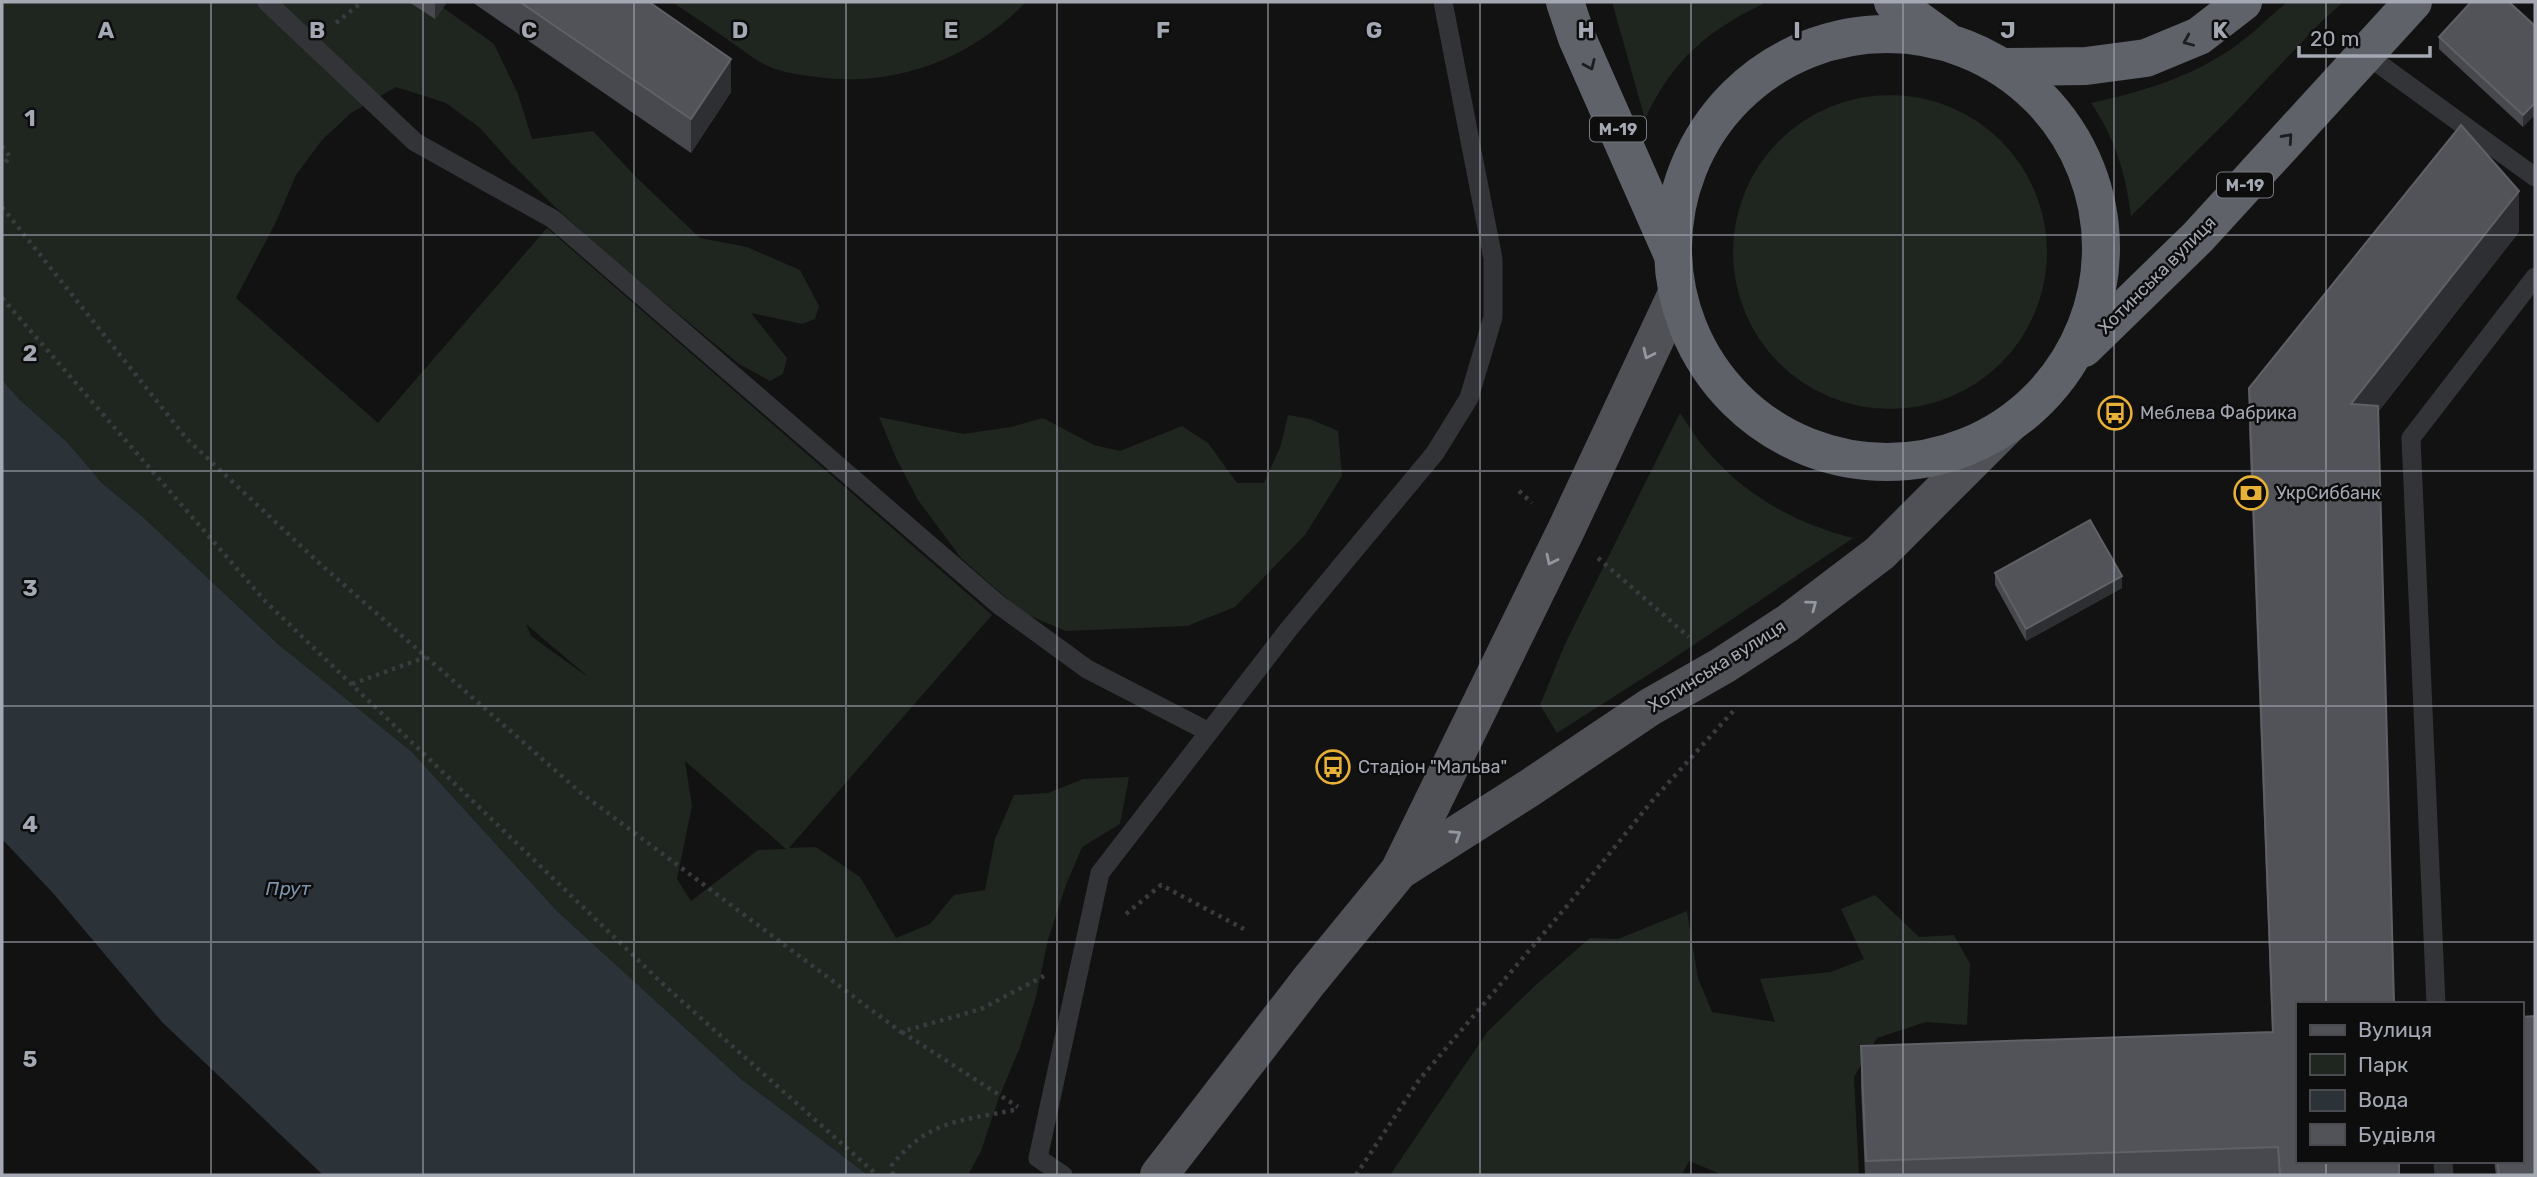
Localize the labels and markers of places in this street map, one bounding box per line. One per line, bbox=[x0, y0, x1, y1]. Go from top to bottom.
bus stop icon: Меблева Фабрика bbox=[2096, 394, 2134, 432]
place label: Меблева Фабрика bbox=[2140, 402, 2297, 424]
bank icon: УкрСиббанк bbox=[2232, 474, 2270, 512]
place label: УкрСиббанк bbox=[2276, 482, 2381, 504]
bus stop icon: Стадіон "Мальва" bbox=[1314, 748, 1352, 786]
place label: Стадіон "Мальва" bbox=[1358, 756, 1507, 778]

